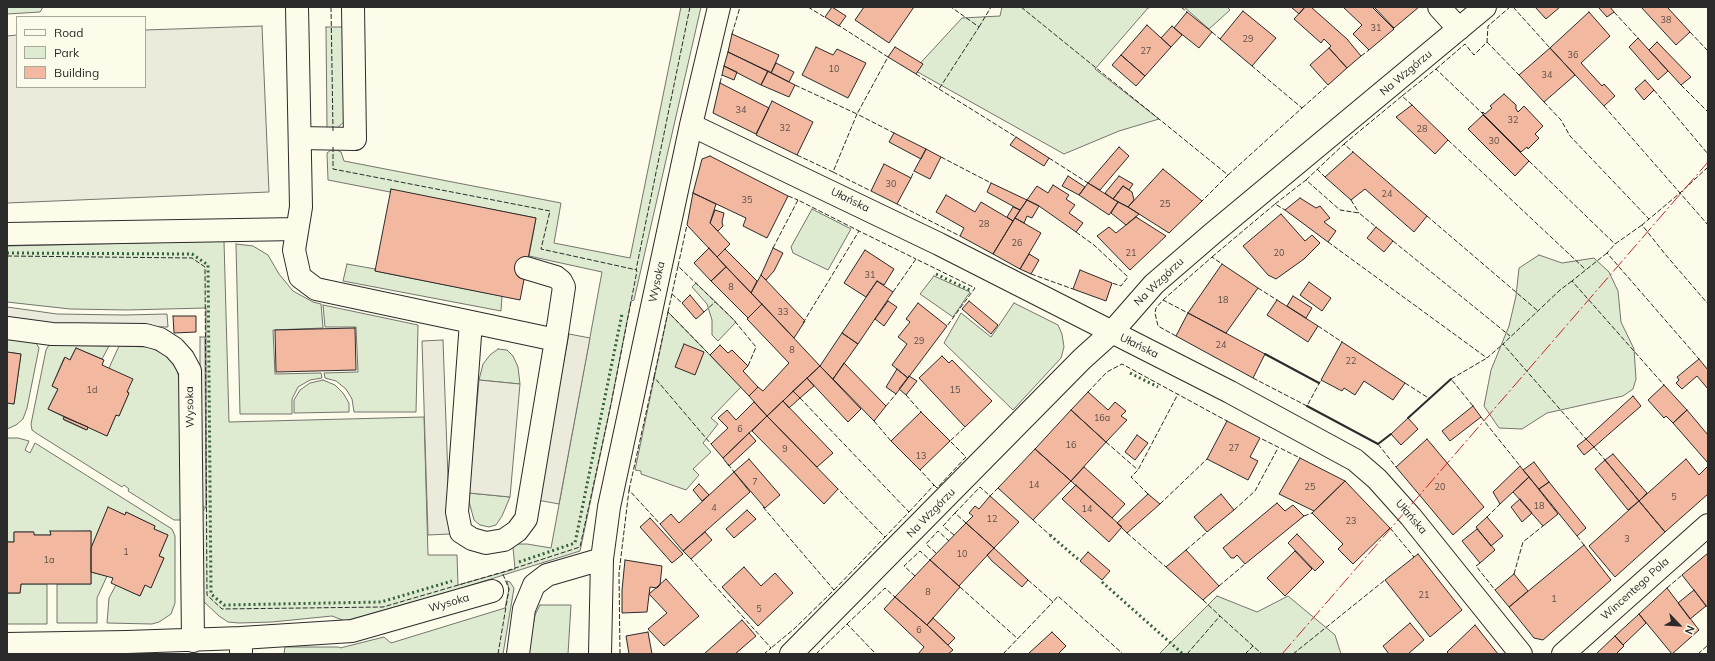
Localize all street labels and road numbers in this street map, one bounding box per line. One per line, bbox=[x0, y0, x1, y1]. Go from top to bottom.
street label: Na Wzgórzu bbox=[1377, 47, 1435, 99]
street label: Ułańska bbox=[829, 185, 871, 215]
street label: Na Wzgórzu bbox=[1131, 255, 1187, 309]
street label: Wysoka bbox=[646, 260, 668, 304]
street label: Ułańska bbox=[1118, 331, 1160, 361]
street label: Wysoka bbox=[183, 386, 197, 428]
street label: Na Wzgórzu bbox=[904, 485, 958, 541]
street label: Ułańska bbox=[1392, 497, 1430, 537]
street label: Wincentego Pola bbox=[1598, 555, 1672, 623]
street label: Wysoka bbox=[427, 591, 471, 615]

